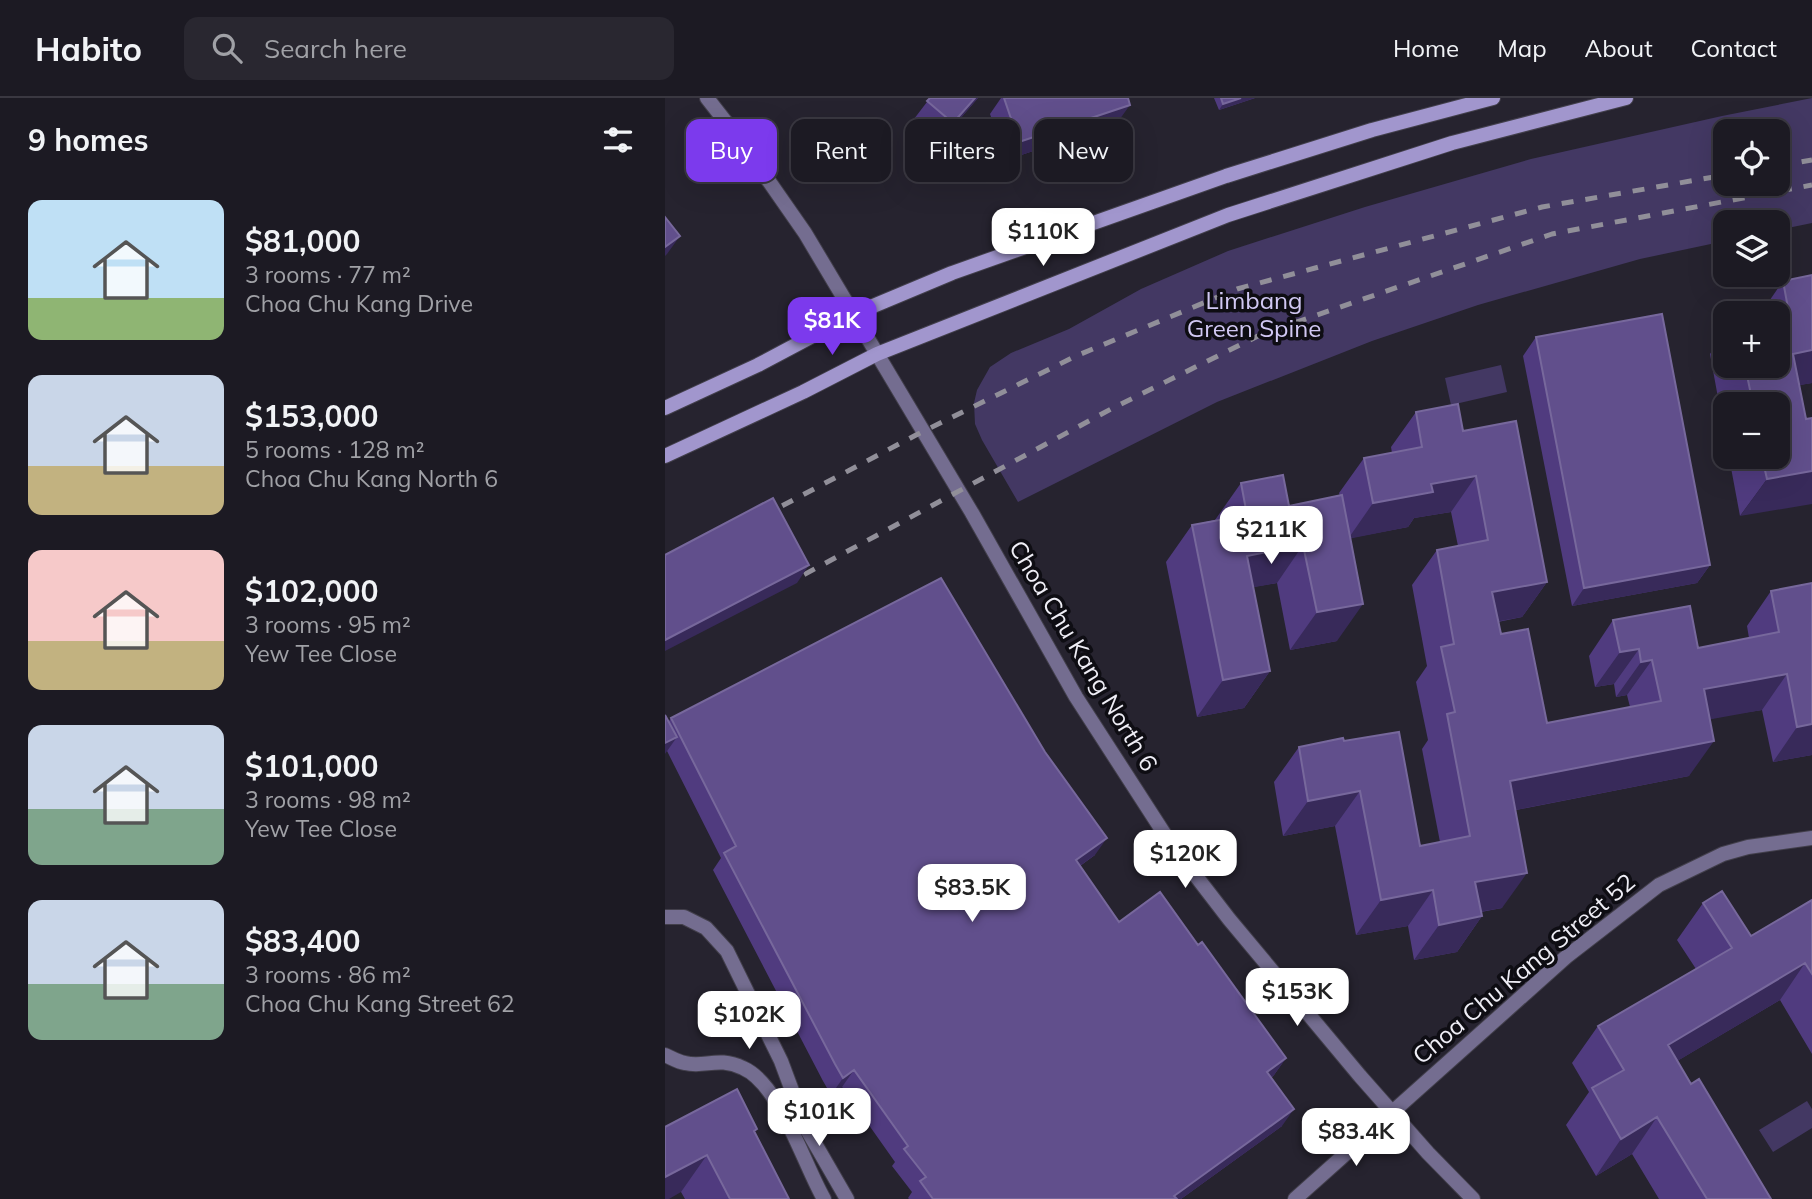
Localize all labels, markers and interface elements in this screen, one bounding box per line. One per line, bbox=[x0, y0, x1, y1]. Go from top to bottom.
search box bbox=[184, 17, 674, 80]
text: Habito bbox=[35, 28, 142, 69]
icon: search bbox=[208, 29, 246, 67]
text: Search here bbox=[264, 32, 407, 65]
text: Home bbox=[1393, 33, 1459, 63]
text: Map bbox=[1497, 33, 1547, 63]
text: About bbox=[1585, 33, 1653, 63]
text: Contact bbox=[1691, 33, 1777, 63]
chip: Buy bbox=[686, 119, 777, 182]
chip: Rent bbox=[791, 119, 891, 182]
chip: Filters bbox=[905, 119, 1020, 182]
chip: New bbox=[1034, 119, 1133, 182]
map controls bbox=[1713, 119, 1790, 469]
button: locate bbox=[1713, 119, 1790, 196]
text: 9 homes bbox=[28, 121, 149, 159]
icon: filters bbox=[599, 121, 637, 159]
pin: $110K bbox=[994, 208, 1092, 268]
button: layers bbox=[1713, 210, 1790, 287]
text: $110K bbox=[1008, 216, 1078, 245]
text: $81,000 bbox=[245, 222, 360, 260]
icon: home bbox=[84, 228, 168, 312]
text: 3 rooms · 77 m² bbox=[245, 260, 411, 289]
park label: Limbang Green Spine bbox=[1187, 285, 1321, 343]
text: Choa Chu Kang Drive bbox=[245, 289, 473, 318]
pin: $81K bbox=[791, 298, 873, 357]
button: + bbox=[1713, 301, 1790, 378]
text: $81K bbox=[804, 305, 860, 334]
button: − bbox=[1713, 392, 1790, 469]
text: $153,000 bbox=[245, 397, 378, 435]
icon: home bbox=[84, 403, 168, 487]
text: 5 rooms · 128 m² bbox=[245, 435, 425, 464]
text: Choa Chu Kang North 6 bbox=[245, 464, 498, 493]
pin: $211K bbox=[1222, 506, 1320, 566]
text: $211K bbox=[1236, 514, 1306, 543]
street label: Choa Chu Kang North 6 bbox=[1003, 535, 1165, 776]
text: $102,000 bbox=[245, 572, 378, 610]
icon: home bbox=[84, 578, 168, 662]
text: 3 rooms · 95 m² bbox=[245, 610, 411, 639]
text: Yew Tee Close bbox=[245, 639, 397, 668]
text: $101,000 bbox=[245, 747, 378, 785]
icon: home bbox=[84, 753, 168, 837]
text: 3 rooms · 98 m² bbox=[245, 785, 411, 814]
text: Yew Tee Close bbox=[245, 814, 397, 843]
pin: $120K bbox=[1136, 830, 1234, 890]
text: $120K bbox=[1150, 838, 1220, 867]
pin: $83.5K bbox=[915, 864, 1029, 924]
street label: Choa Chu Kang Street 52 bbox=[1406, 866, 1641, 1070]
text: $83.5K bbox=[934, 872, 1010, 901]
text: $83,400 bbox=[245, 922, 360, 960]
icon: home bbox=[84, 928, 168, 1012]
text: 3 rooms · 86 m² bbox=[245, 960, 411, 989]
pin: $153K bbox=[1248, 968, 1346, 1028]
text: $153K bbox=[1262, 976, 1332, 1005]
text: Choa Chu Kang Street 62 bbox=[245, 989, 515, 1018]
pin: $102K bbox=[700, 992, 798, 1051]
text: $102K bbox=[714, 999, 784, 1028]
pin: $101K bbox=[770, 1088, 868, 1148]
text: $101K bbox=[784, 1096, 854, 1125]
pin: $83.4K bbox=[1299, 1108, 1413, 1168]
text: $83.4K bbox=[1318, 1116, 1394, 1145]

